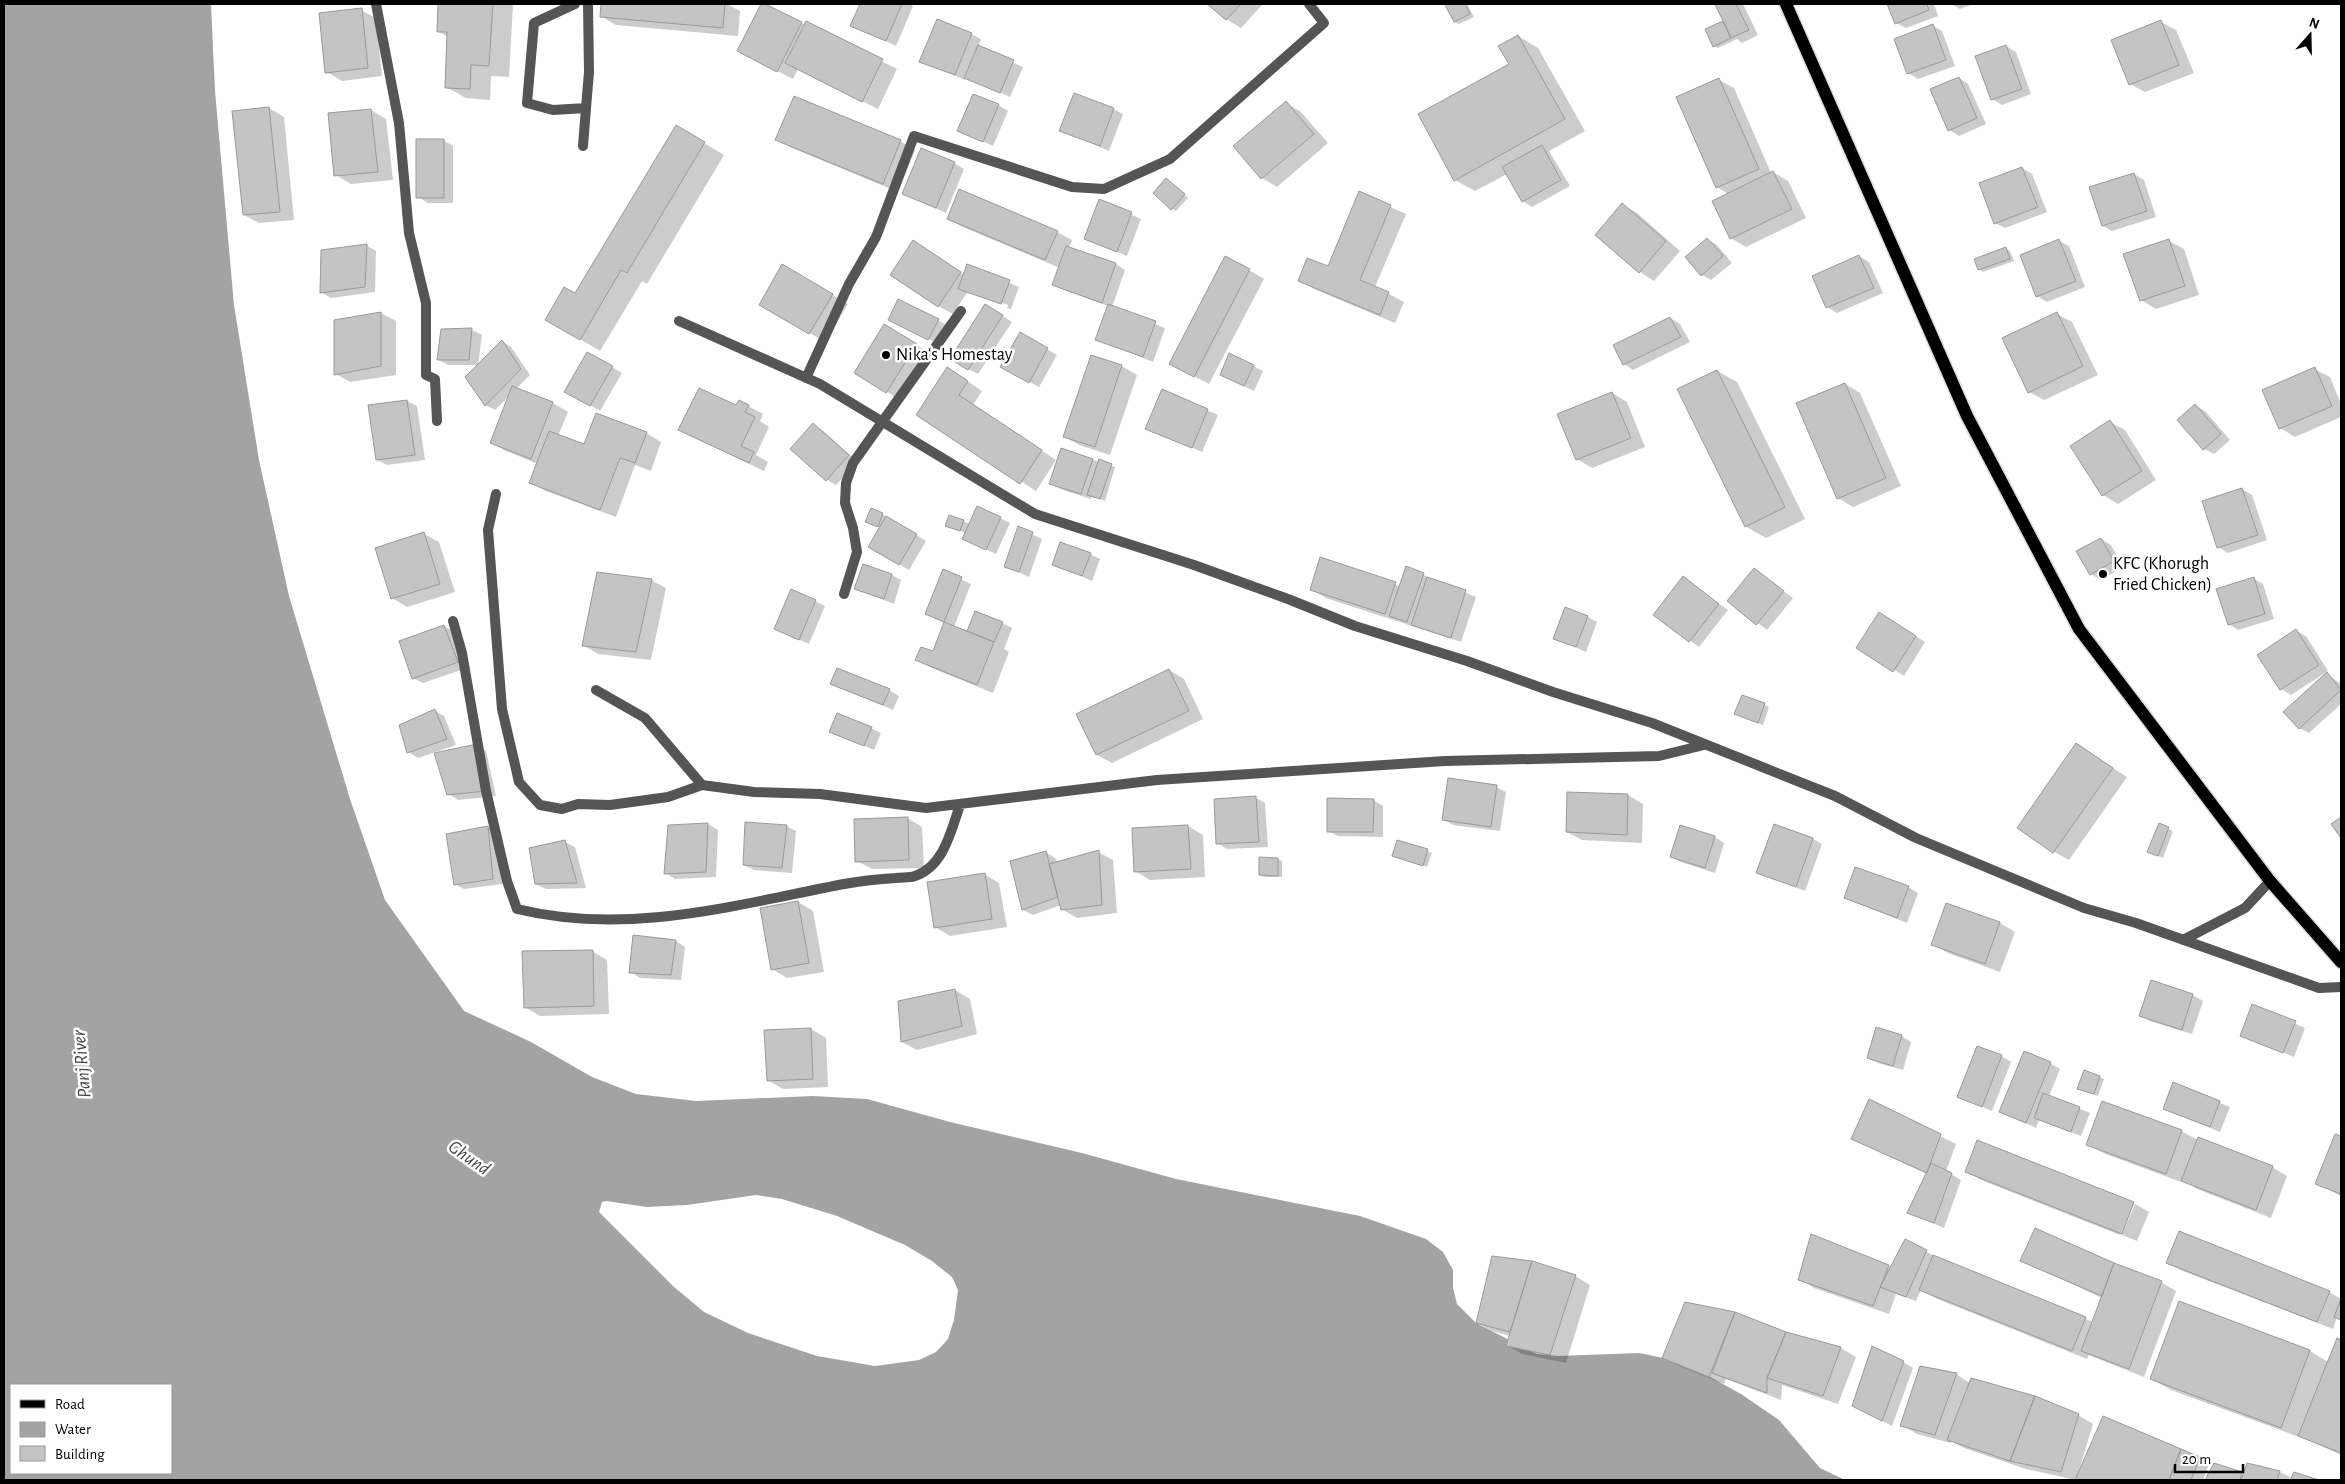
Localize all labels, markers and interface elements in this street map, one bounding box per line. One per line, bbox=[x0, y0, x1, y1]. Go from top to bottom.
north arrow bbox=[2285, 10, 2335, 60]
text: N bbox=[2307, 15, 2321, 32]
place label: Nika‘s Homestay bbox=[896, 346, 1013, 364]
marker: Nika‘s Homestay bbox=[880, 349, 892, 361]
place label: KFC (Khorugh Fried Chicken) bbox=[2113, 555, 2212, 594]
marker: KFC (Khorugh Fried Chicken) bbox=[2097, 568, 2109, 580]
water label: Panj River bbox=[69, 1028, 94, 1099]
water label: Ghund bbox=[445, 1137, 494, 1179]
legend bbox=[10, 1384, 172, 1474]
text: Road bbox=[55, 1397, 85, 1412]
text: Water bbox=[55, 1422, 91, 1437]
scale bar bbox=[2175, 1442, 2242, 1474]
text: Building bbox=[55, 1447, 105, 1462]
text: 20 m bbox=[2182, 1452, 2211, 1467]

